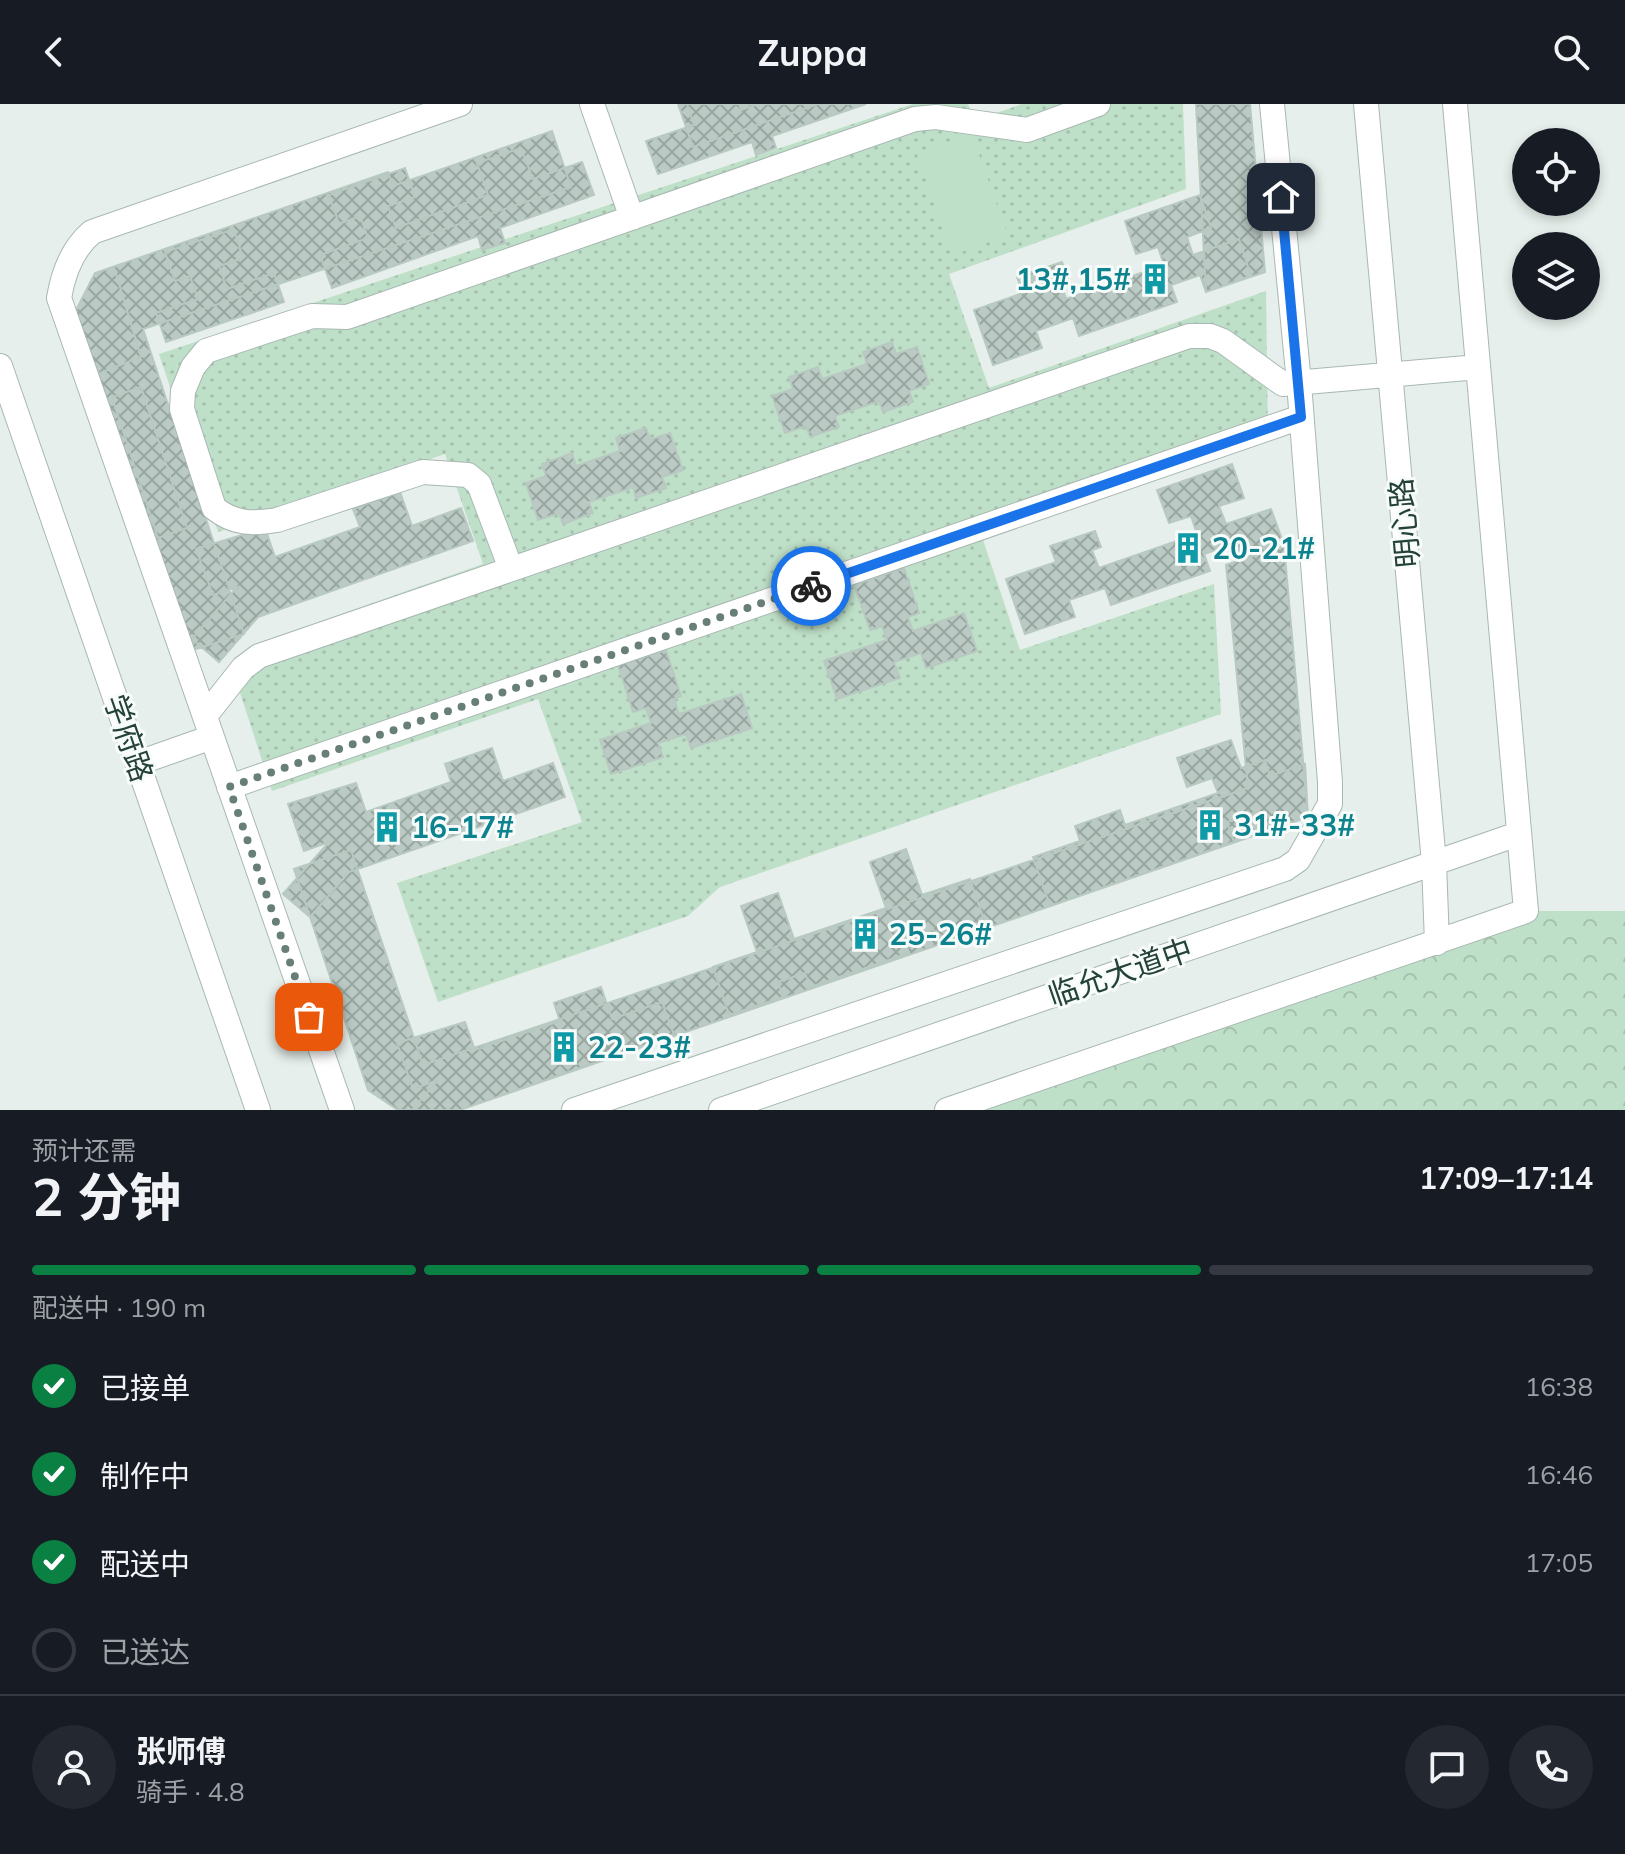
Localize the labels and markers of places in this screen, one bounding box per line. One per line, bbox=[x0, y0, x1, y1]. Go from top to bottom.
pin bbox=[1247, 163, 1315, 231]
place label: 13#,15# bbox=[1016, 260, 1131, 298]
building icon: 13#,15# bbox=[1138, 262, 1172, 296]
place label: 20-21# bbox=[1212, 529, 1315, 567]
building icon: 20-21# bbox=[1171, 531, 1205, 565]
place label: 31#-33# bbox=[1234, 806, 1355, 844]
place label: 16-17# bbox=[411, 808, 514, 846]
building icon: 31#-33# bbox=[1193, 808, 1227, 842]
building icon: 16-17# bbox=[370, 810, 404, 844]
place label: 25-26# bbox=[889, 915, 992, 953]
building icon: 25-26# bbox=[848, 917, 882, 951]
pin bbox=[275, 983, 343, 1051]
place label: 22-23# bbox=[588, 1028, 691, 1066]
building icon: 22-23# bbox=[547, 1030, 581, 1064]

